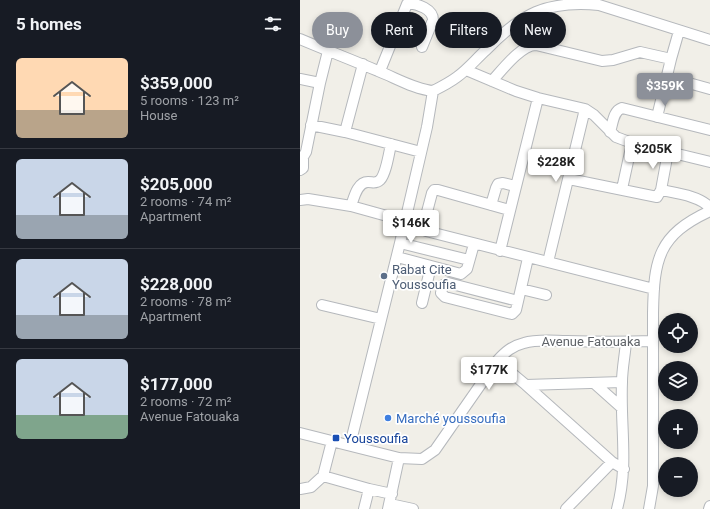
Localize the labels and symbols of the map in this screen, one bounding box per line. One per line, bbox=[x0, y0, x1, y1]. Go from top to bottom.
pin: $359K bbox=[637, 73, 693, 107]
pin: $205K bbox=[625, 136, 681, 170]
pin: $228K bbox=[528, 149, 584, 183]
pin: $146K bbox=[383, 210, 439, 244]
place label: Rabat Cite Youssoufia bbox=[392, 262, 456, 292]
marker: Rabat Cite Youssoufia bbox=[379, 271, 389, 281]
street label: Avenue Fatouaka bbox=[541, 334, 641, 349]
pin: $177K bbox=[461, 357, 517, 391]
place label: Marché youssoufia bbox=[396, 411, 506, 426]
marker: Marché youssoufia bbox=[383, 413, 393, 423]
place label: Youssoufia bbox=[344, 431, 408, 446]
marker: Youssoufia bbox=[331, 433, 341, 443]

